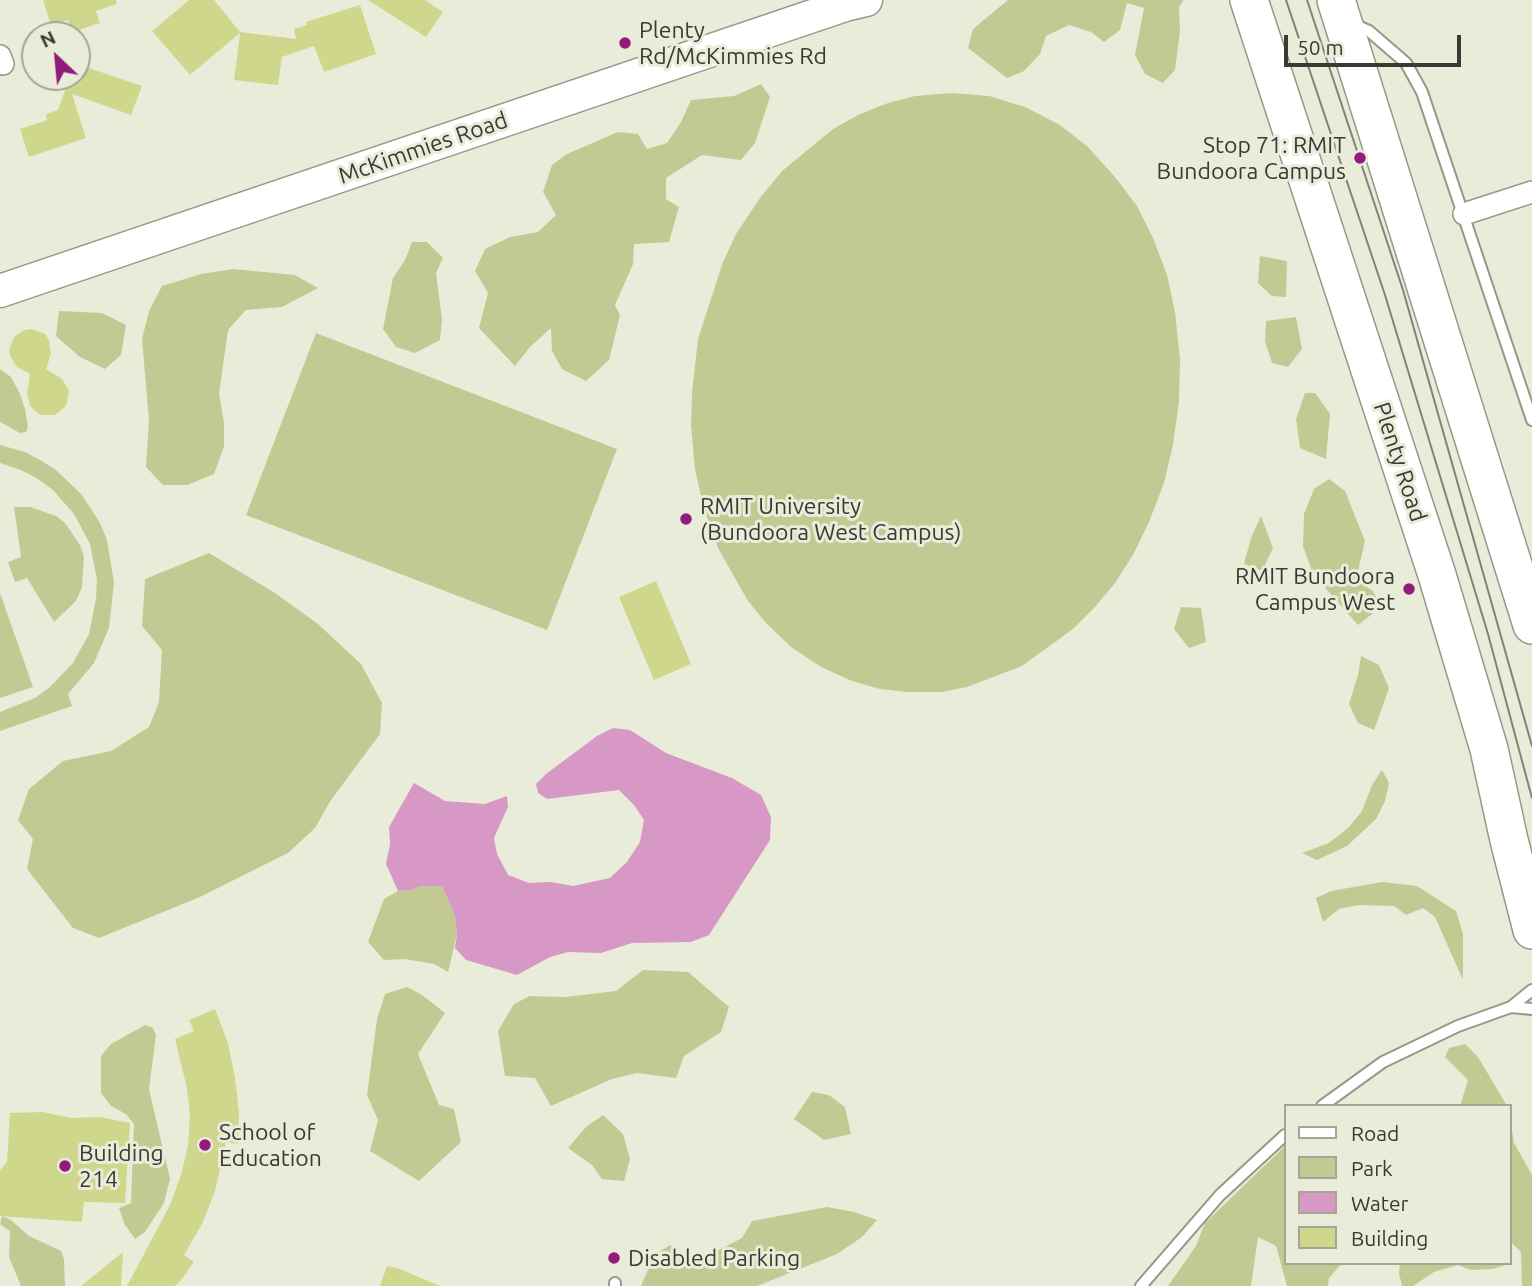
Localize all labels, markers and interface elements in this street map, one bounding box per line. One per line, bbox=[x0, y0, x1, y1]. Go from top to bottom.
place label: Plenty Rd/McKimmies Rd bbox=[639, 16, 827, 70]
north arrow bbox=[21, 21, 91, 91]
scale bar bbox=[1287, 21, 1464, 65]
text: N bbox=[36, 26, 59, 52]
marker: Plenty Rd/McKimmies Rd bbox=[617, 35, 633, 51]
text: 50 m bbox=[1297, 35, 1344, 59]
street label: McKimmies Road bbox=[335, 106, 511, 190]
place label: Stop 71: RMIT Bundoora Campus bbox=[1157, 131, 1346, 185]
marker: Stop 71: RMIT Bundoora Campus bbox=[1352, 150, 1368, 166]
street label: Plenty Road bbox=[1368, 399, 1432, 525]
place label: RMIT University (Bundoora West Campus) bbox=[700, 492, 961, 546]
marker: RMIT University (Bundoora West Campus) bbox=[678, 511, 694, 527]
place label: RMIT Bundoora Campus West bbox=[1235, 562, 1395, 616]
marker: RMIT Bundoora Campus West bbox=[1401, 581, 1417, 597]
legend bbox=[1284, 1104, 1511, 1265]
place label: School of Education bbox=[219, 1118, 322, 1172]
text: Road bbox=[1351, 1121, 1399, 1145]
marker: School of Education bbox=[197, 1137, 213, 1153]
place label: Building 214 bbox=[79, 1139, 164, 1193]
text: Park bbox=[1351, 1156, 1393, 1180]
marker: Building 214 bbox=[57, 1158, 73, 1174]
text: Water bbox=[1351, 1191, 1409, 1215]
text: Building bbox=[1351, 1226, 1428, 1250]
place label: Disabled Parking bbox=[628, 1244, 800, 1272]
marker: Disabled Parking bbox=[606, 1250, 622, 1266]

